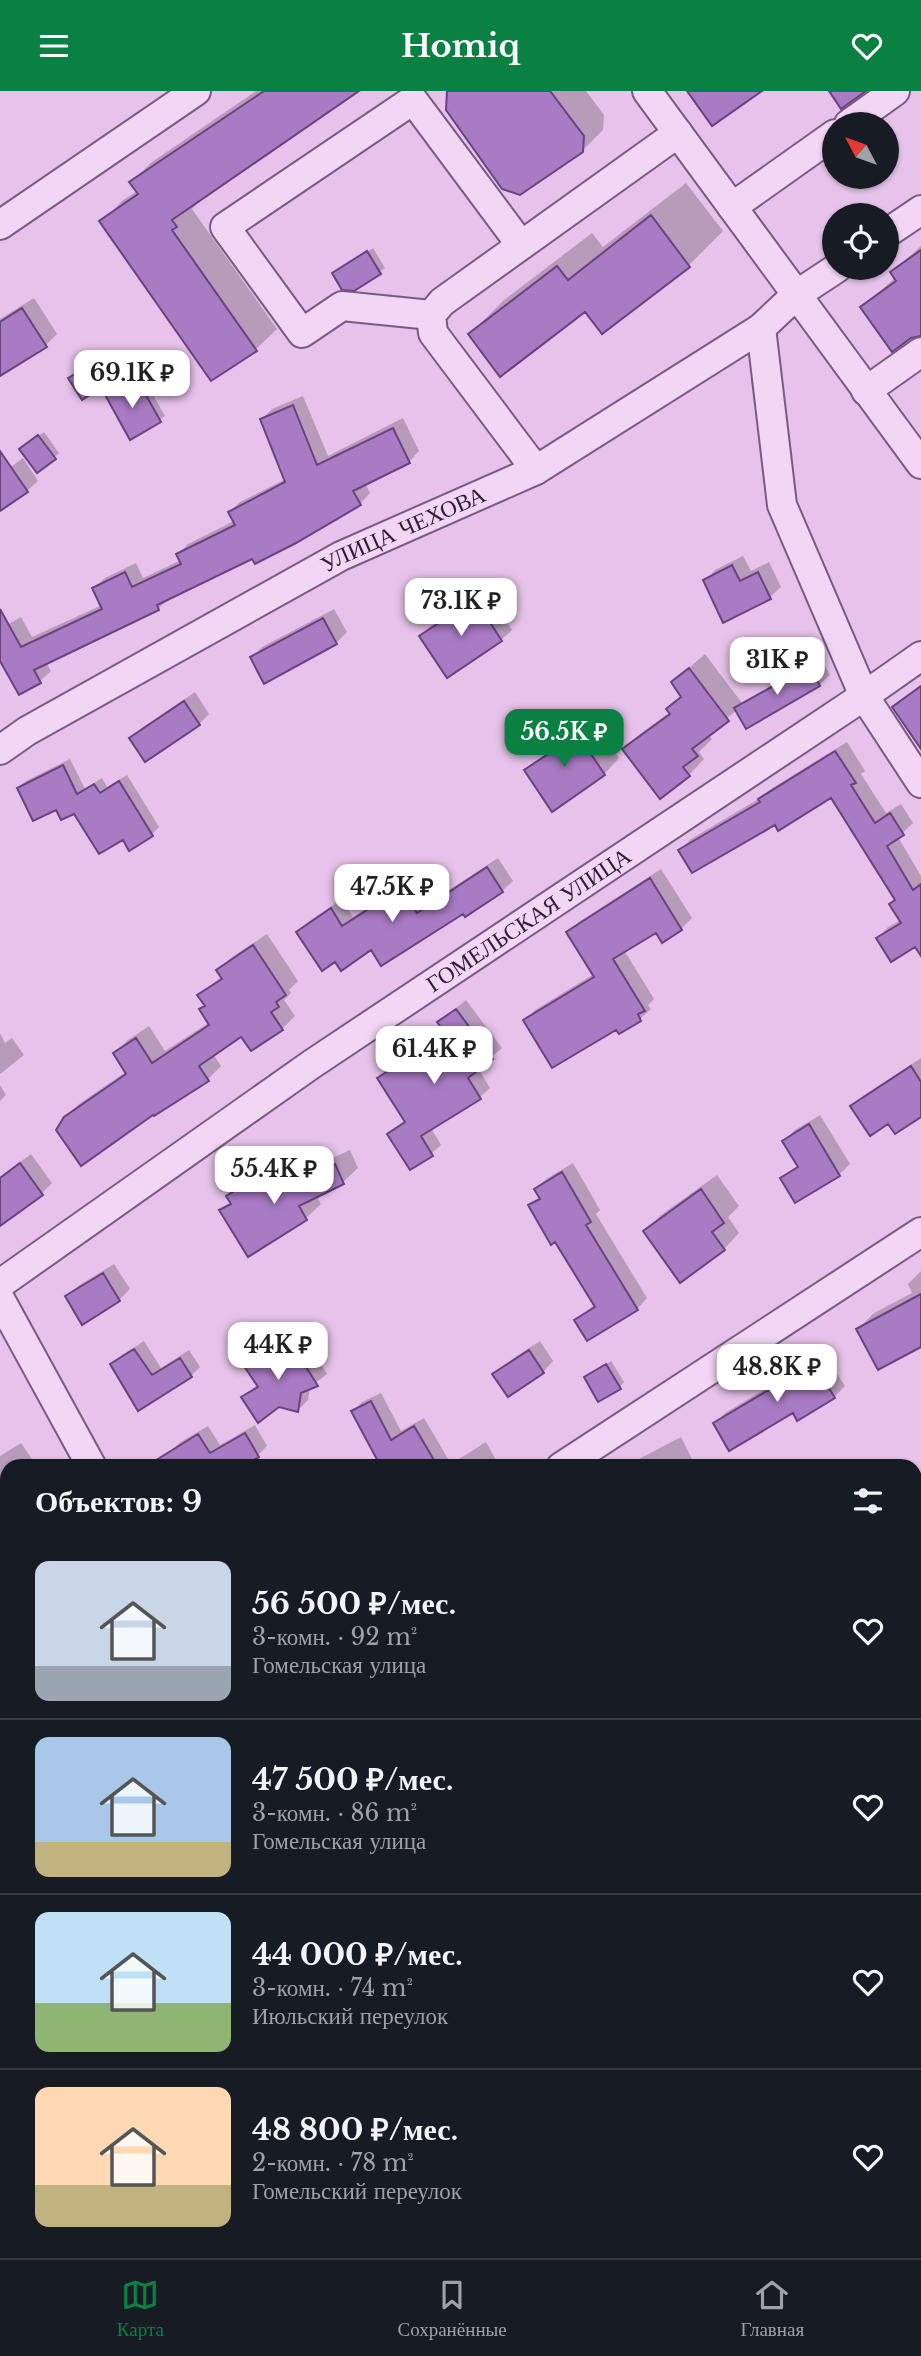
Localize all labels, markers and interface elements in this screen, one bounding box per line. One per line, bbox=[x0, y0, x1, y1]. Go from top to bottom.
text: Homiq bbox=[401, 26, 520, 66]
icon: menu bbox=[35, 27, 73, 65]
icon: heart bbox=[848, 27, 886, 65]
north arrow bbox=[822, 112, 900, 189]
map controls bbox=[822, 112, 899, 280]
button: locate bbox=[822, 203, 899, 280]
pin: 69.1K ₽ bbox=[67, 351, 197, 410]
text: 69.1K ₽ bbox=[90, 359, 174, 387]
street label: УЛИЦА ЧЕХОВА bbox=[316, 480, 490, 579]
pin: 73.1K ₽ bbox=[396, 579, 526, 638]
text: 73.1K ₽ bbox=[421, 587, 501, 615]
pin: 31K ₽ bbox=[728, 637, 826, 697]
text: 31K ₽ bbox=[746, 646, 808, 674]
pin: 56.5K ₽ bbox=[499, 709, 629, 769]
text: 56.5K ₽ bbox=[521, 718, 607, 746]
street label: ГОМЕЛЬСКАЯ УЛИЦА bbox=[421, 841, 637, 998]
pin: 47.5K ₽ bbox=[327, 865, 457, 924]
text: 47.5K ₽ bbox=[350, 873, 434, 901]
pin: 61.4K ₽ bbox=[369, 1027, 499, 1086]
text: 61.4K ₽ bbox=[392, 1035, 476, 1063]
pin: 55.4K ₽ bbox=[209, 1147, 339, 1206]
text: 55.4K ₽ bbox=[231, 1155, 317, 1183]
pin: 44K ₽ bbox=[229, 1323, 327, 1382]
text: 44K ₽ bbox=[244, 1331, 312, 1359]
pin: 48.8K ₽ bbox=[712, 1345, 842, 1404]
text: 48.8K ₽ bbox=[733, 1353, 821, 1381]
icon: filters bbox=[849, 1482, 887, 1520]
text: Объектов: 9 bbox=[35, 1483, 202, 1520]
text: 56 500 ₽/мес. bbox=[252, 1585, 456, 1622]
icon: home bbox=[91, 1589, 175, 1673]
icon: heart bbox=[849, 1612, 887, 1650]
text: 3-комн. · 92 m² bbox=[252, 1623, 417, 1651]
text: Гомельская улица bbox=[252, 1651, 426, 1679]
text: 47 500 ₽/мес. bbox=[252, 1761, 454, 1798]
icon: home bbox=[91, 1765, 175, 1849]
icon: heart bbox=[849, 1788, 887, 1826]
text: 3-комн. · 86 m² bbox=[252, 1799, 417, 1827]
text: Гомельская улица bbox=[252, 1827, 426, 1855]
text: 44 000 ₽/мес. bbox=[252, 1936, 463, 1973]
icon: home bbox=[91, 1940, 175, 2024]
icon: heart bbox=[849, 1963, 887, 2001]
text: 3-комн. · 74 m² bbox=[252, 1974, 413, 2002]
text: Июльский переулок bbox=[252, 2002, 448, 2030]
text: 48 800 ₽/мес. bbox=[252, 2111, 458, 2148]
icon: home bbox=[91, 2115, 175, 2199]
icon: heart bbox=[849, 2138, 887, 2176]
text: 2-комн. · 78 m² bbox=[252, 2149, 414, 2177]
text: Гомельский переулок bbox=[252, 2177, 462, 2205]
tab: Карта bbox=[117, 2276, 164, 2341]
tab: Сохранённые bbox=[397, 2276, 507, 2341]
tab: Главная bbox=[740, 2276, 804, 2341]

